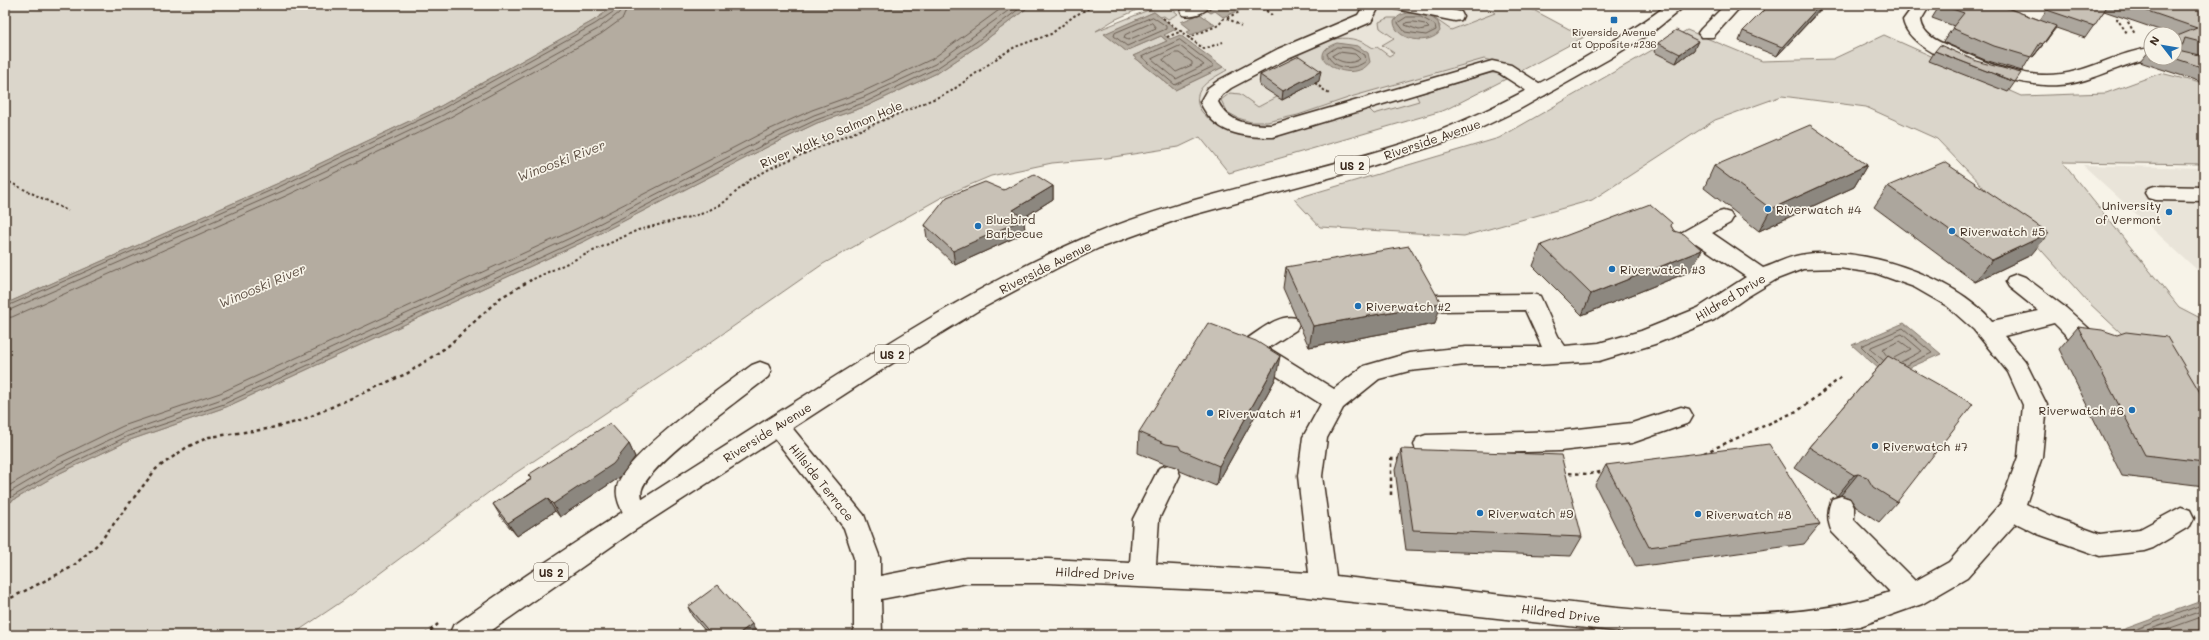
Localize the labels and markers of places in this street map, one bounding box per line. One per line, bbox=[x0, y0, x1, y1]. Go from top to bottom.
marker: Riverside Avenue at Opposite #236 bbox=[1609, 15, 1619, 25]
place label: Riverside Avenue at Opposite #236 bbox=[1571, 25, 1657, 51]
place label: University of Vermont bbox=[2096, 197, 2161, 227]
place label: Riverwatch #4 bbox=[1776, 201, 1861, 217]
marker: Riverwatch #4 bbox=[1763, 204, 1773, 214]
marker: University of Vermont bbox=[2164, 207, 2174, 217]
place label: Bluebird Barbecue bbox=[986, 211, 1043, 241]
marker: Bluebird Barbecue bbox=[973, 221, 983, 231]
place label: Riverwatch #5 bbox=[1960, 223, 2045, 239]
marker: Riverwatch #5 bbox=[1947, 226, 1957, 236]
place label: Riverwatch #3 bbox=[1620, 261, 1705, 277]
marker: Riverwatch #3 bbox=[1607, 264, 1617, 274]
place label: Riverwatch #2 bbox=[1366, 298, 1451, 314]
marker: Riverwatch #2 bbox=[1353, 301, 1363, 311]
place label: Riverwatch #6 bbox=[2038, 402, 2124, 418]
place label: Riverwatch #1 bbox=[1218, 405, 1302, 421]
marker: Riverwatch #6 bbox=[2127, 405, 2137, 415]
marker: Riverwatch #1 bbox=[1205, 408, 1215, 418]
place label: Riverwatch #7 bbox=[1883, 438, 1968, 454]
marker: Riverwatch #7 bbox=[1870, 441, 1880, 451]
place label: Riverwatch #9 bbox=[1488, 505, 1573, 521]
place label: Riverwatch #8 bbox=[1706, 506, 1792, 522]
marker: Riverwatch #9 bbox=[1475, 508, 1485, 518]
marker: Riverwatch #8 bbox=[1693, 509, 1703, 519]

